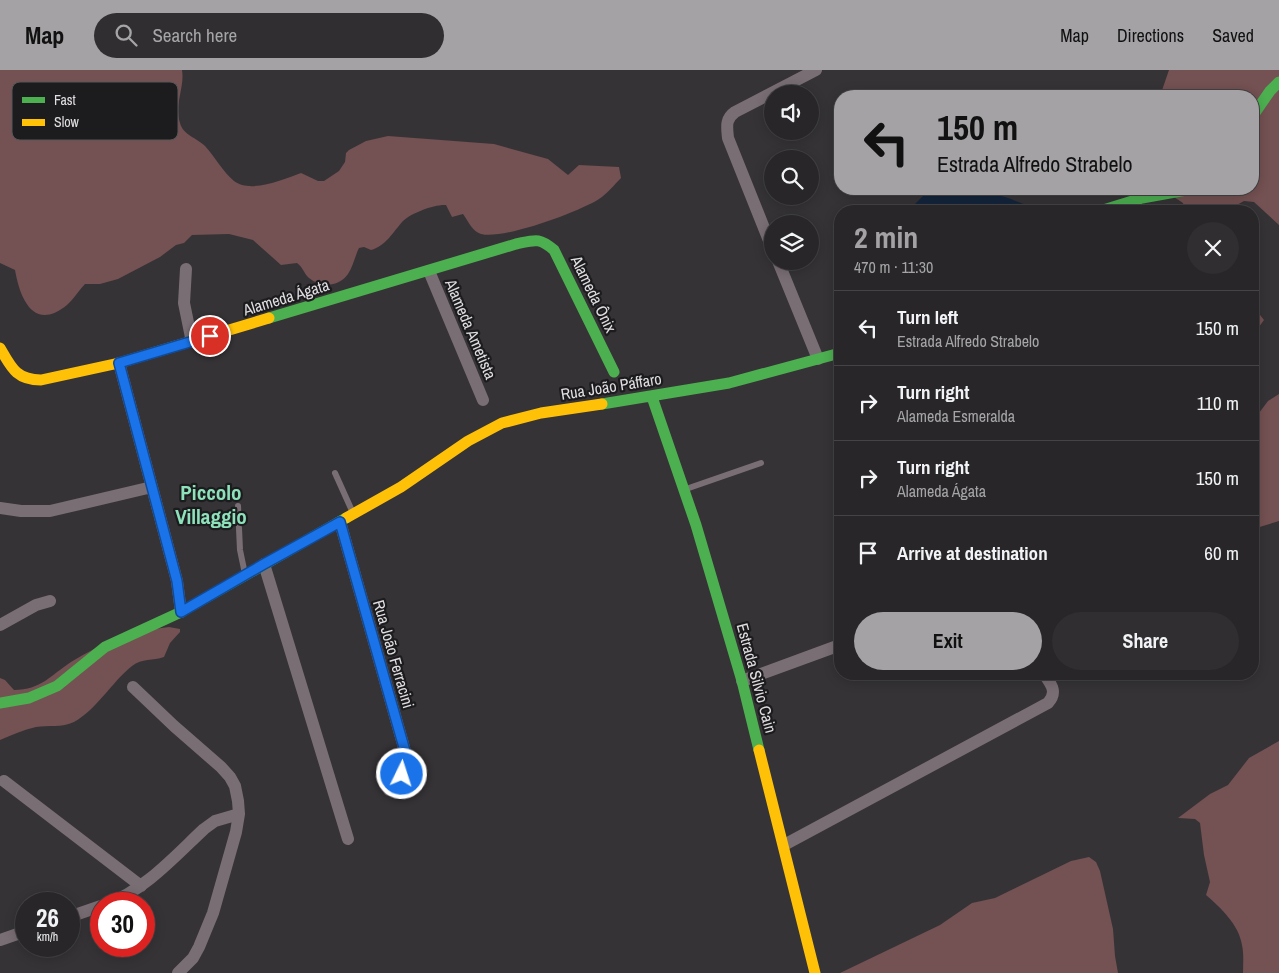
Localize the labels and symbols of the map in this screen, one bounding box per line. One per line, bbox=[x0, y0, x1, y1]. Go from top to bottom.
legend bbox=[12, 82, 178, 140]
text: Fast bbox=[54, 91, 76, 109]
text: Slow bbox=[54, 113, 80, 131]
street label: Alameda Ônix bbox=[565, 251, 622, 337]
street label: Alameda Ágata bbox=[239, 273, 332, 321]
street label: Alameda Ametista bbox=[440, 275, 502, 383]
pin bbox=[189, 315, 231, 357]
street label: Rua João Páffaro bbox=[559, 367, 663, 405]
district label: Piccolo Villaggio bbox=[175, 478, 247, 531]
street label: Rua João Ferracini bbox=[368, 597, 420, 711]
street label: Estrada Silvio Cain bbox=[732, 621, 782, 735]
position arrow bbox=[375, 747, 427, 799]
speed limit sign: 30 bbox=[90, 892, 155, 957]

